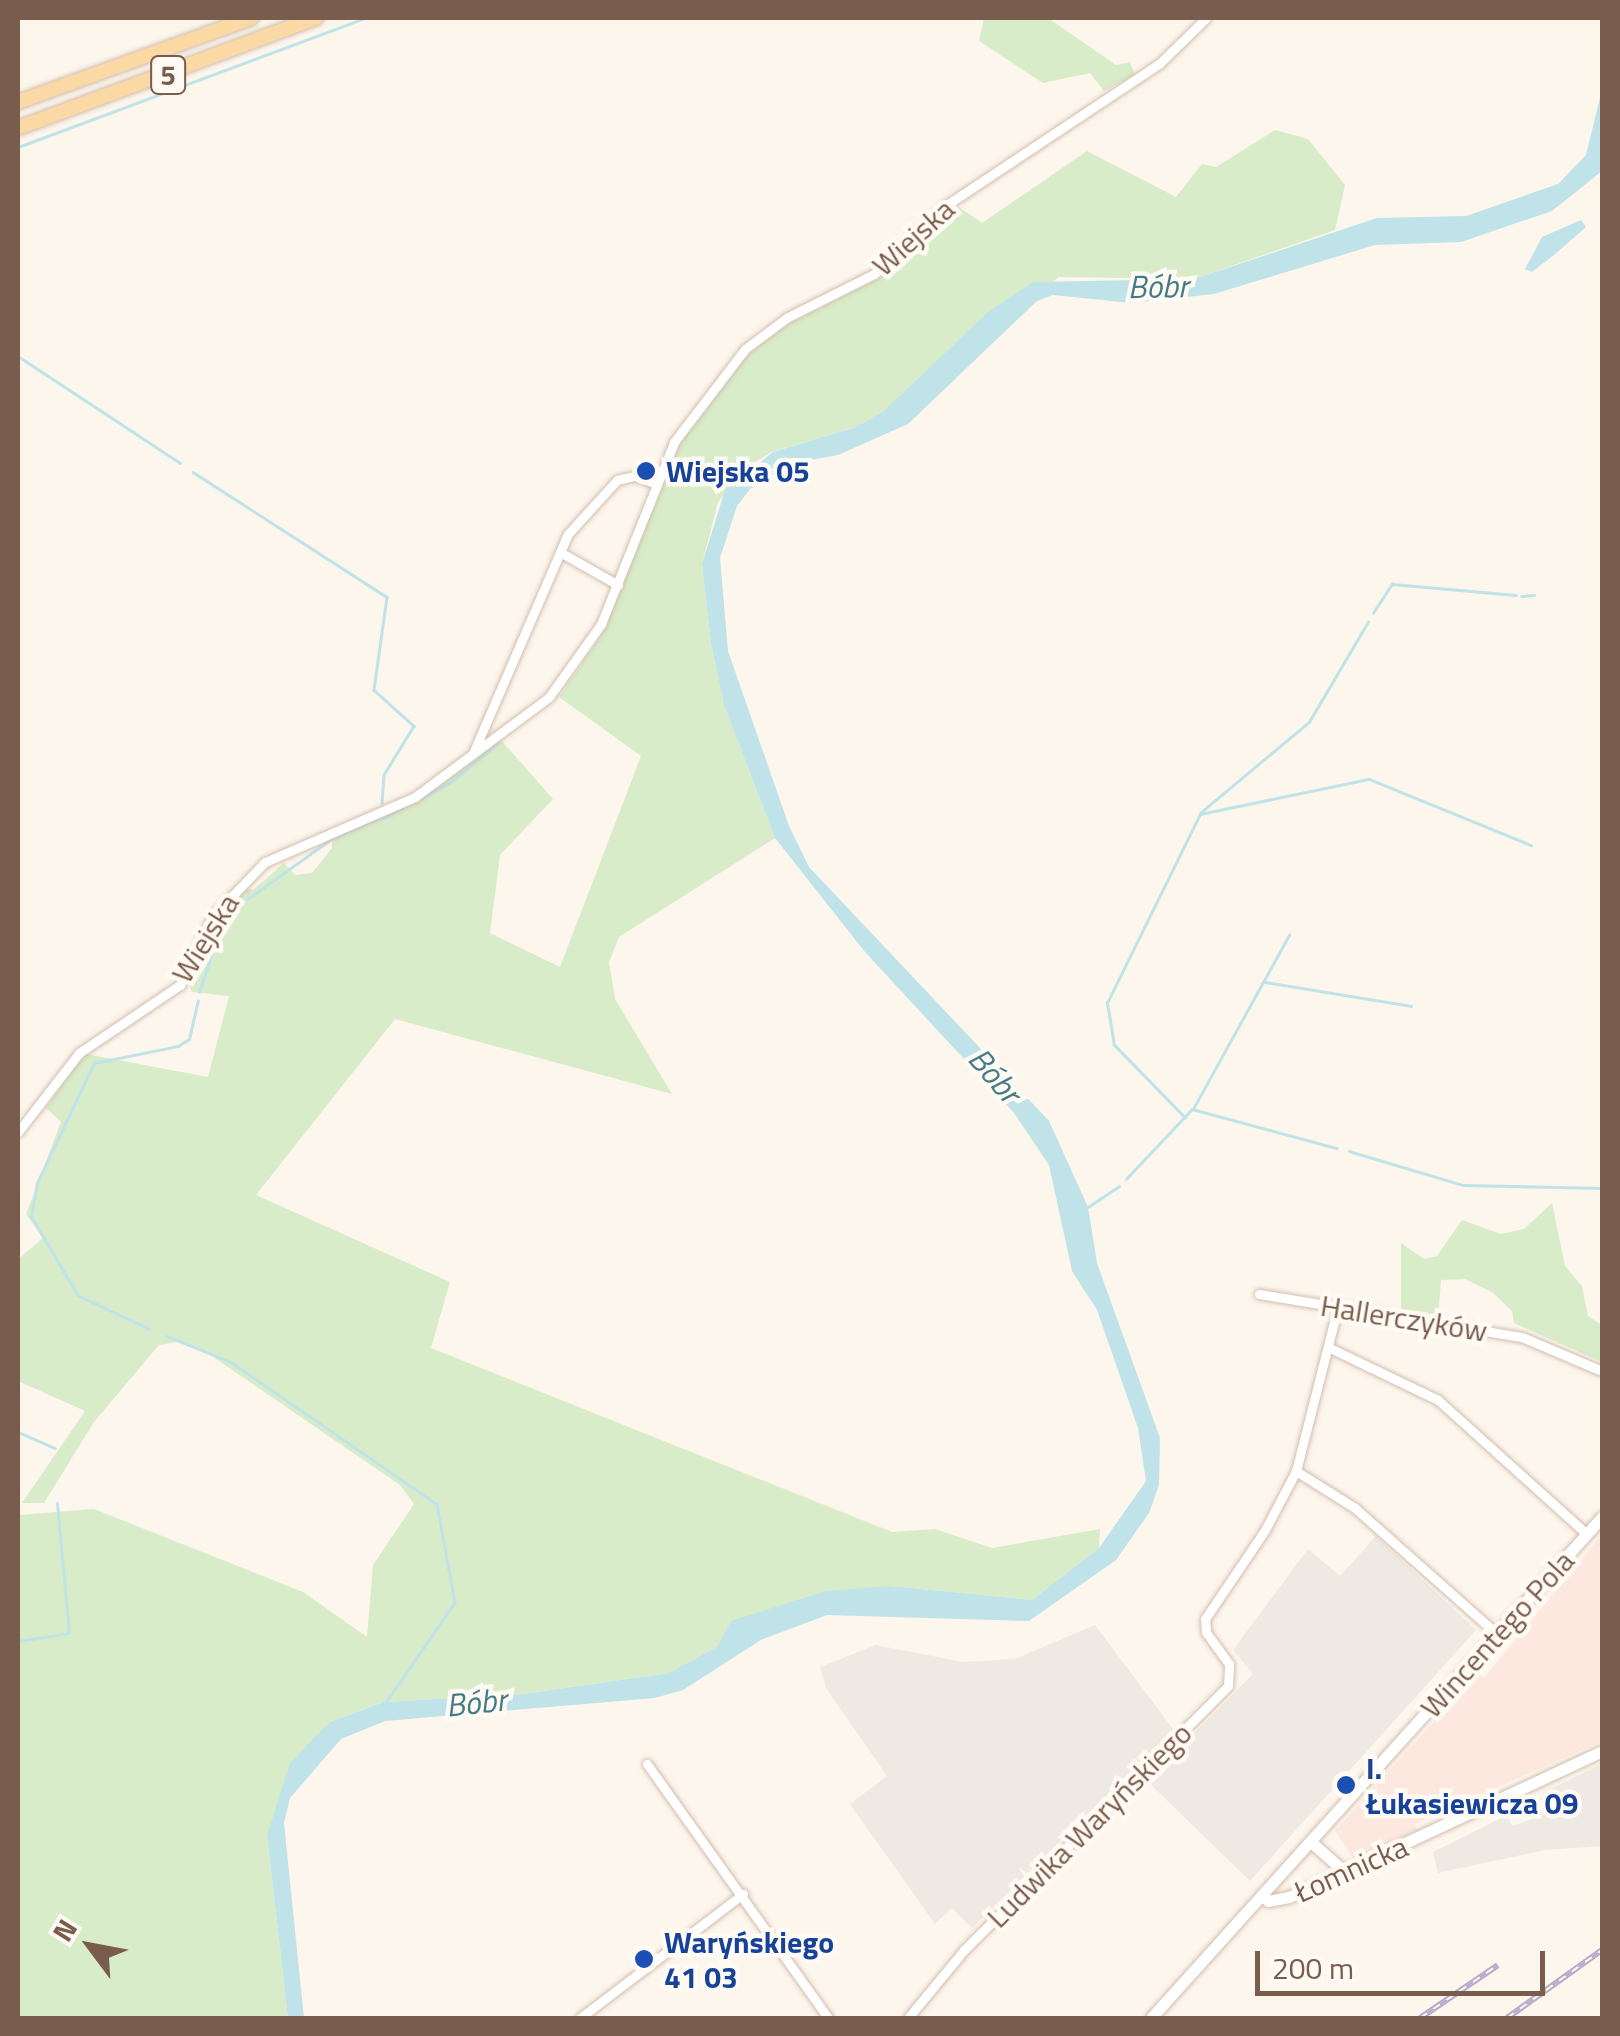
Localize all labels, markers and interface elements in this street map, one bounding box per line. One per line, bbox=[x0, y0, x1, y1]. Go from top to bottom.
road number: 5 bbox=[148, 52, 188, 98]
street label: Wiejska bbox=[864, 191, 962, 283]
water label: Bóbr bbox=[1127, 266, 1189, 306]
place label: Wiejska 05 bbox=[666, 453, 810, 489]
marker: Wiejska 05 bbox=[635, 460, 657, 482]
street label: Wiejska bbox=[164, 887, 246, 989]
water label: Bóbr bbox=[961, 1040, 1029, 1110]
street label: Hallerczyków bbox=[1318, 1287, 1490, 1349]
street label: Wincentego Pola bbox=[1413, 1543, 1581, 1725]
water label: Bóbr bbox=[444, 1680, 508, 1724]
street label: Ludwika Waryńskiego bbox=[979, 1715, 1199, 1935]
place label: I. Łukasiewicza 09 bbox=[1366, 1750, 1578, 1820]
marker: I. Łukasiewicza 09 bbox=[1335, 1774, 1357, 1796]
street label: Łomnicka bbox=[1289, 1828, 1413, 1910]
north arrow bbox=[40, 1896, 140, 1996]
text: N bbox=[41, 1910, 88, 1949]
place label: Waryńskiego 41 03 bbox=[664, 1924, 834, 1994]
scale bar bbox=[1260, 1931, 1550, 1993]
text: 200 m bbox=[1272, 1945, 1354, 1991]
marker: Waryńskiego 41 03 bbox=[633, 1948, 655, 1970]

